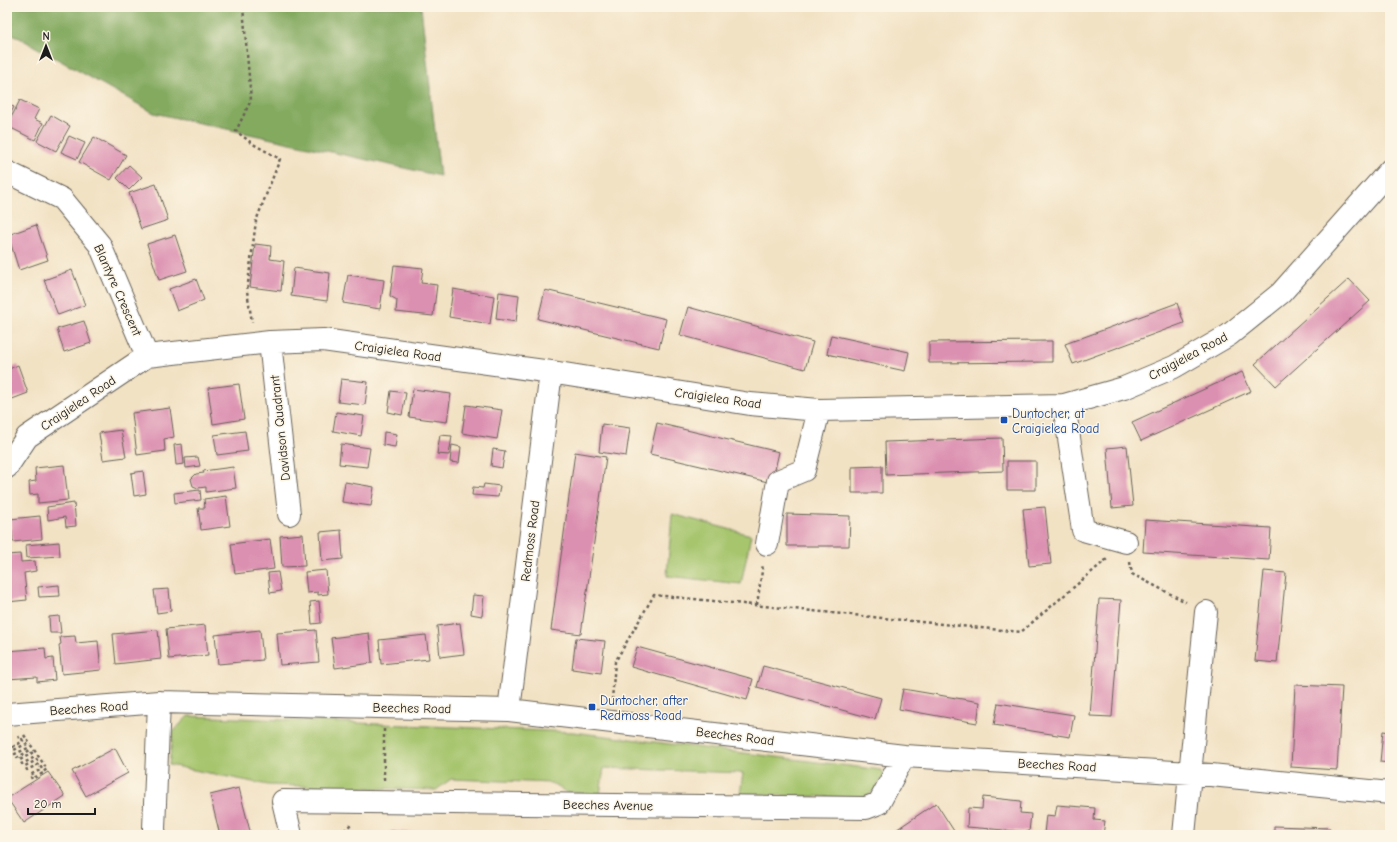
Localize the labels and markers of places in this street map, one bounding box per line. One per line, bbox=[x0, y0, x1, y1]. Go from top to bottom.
place label: Duntocher, at Craigielea Road bbox=[1012, 406, 1099, 436]
marker: Duntocher, at Craigielea Road bbox=[999, 415, 1009, 425]
place label: Duntocher, after Redmoss Road bbox=[600, 693, 688, 723]
marker: Duntocher, after Redmoss Road bbox=[587, 702, 597, 712]

